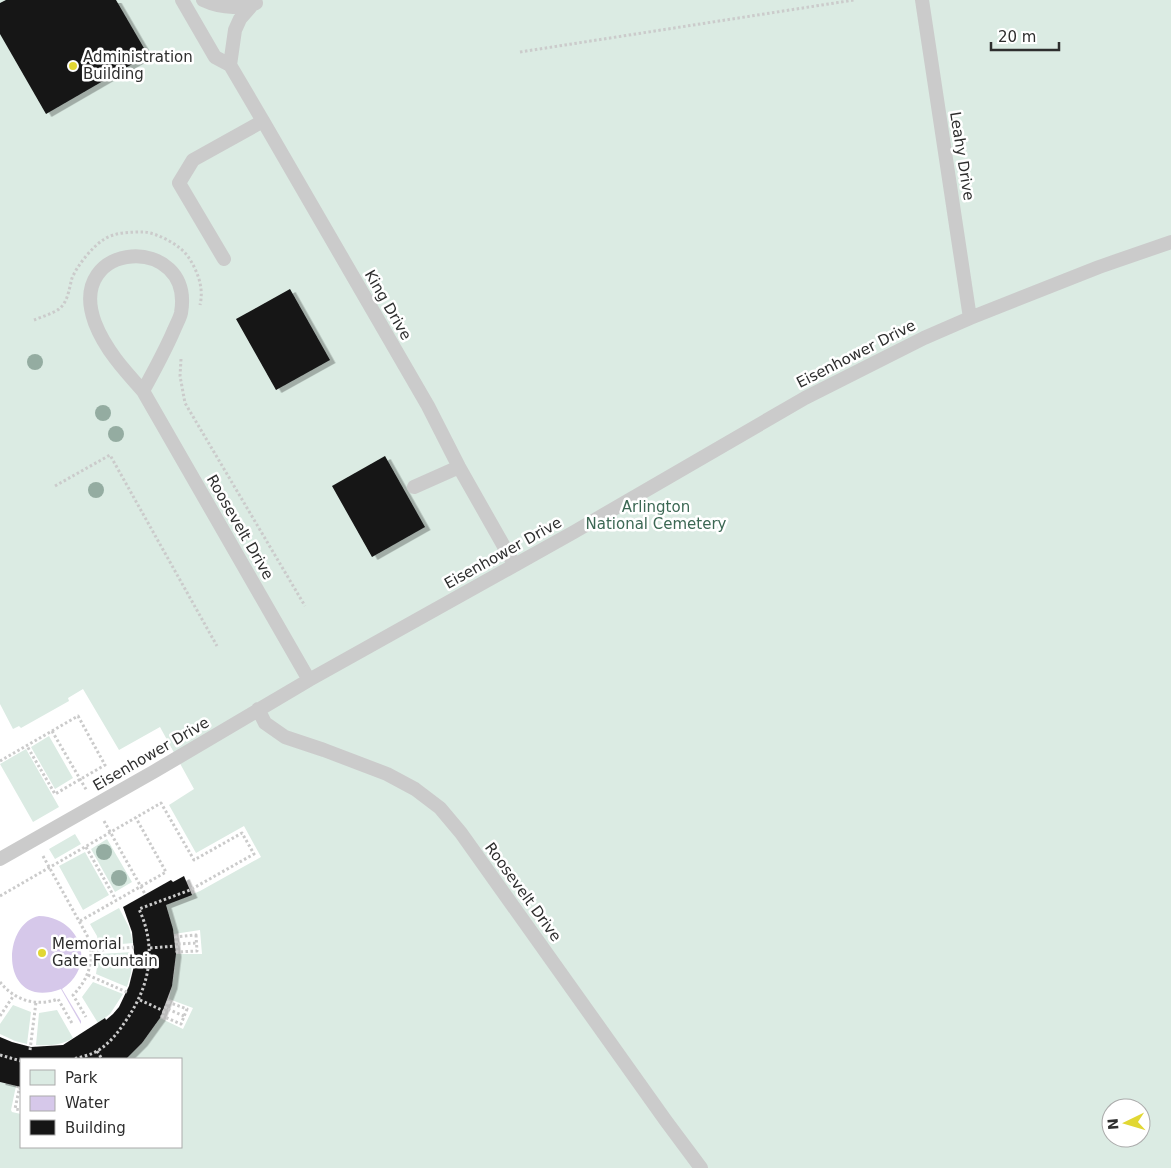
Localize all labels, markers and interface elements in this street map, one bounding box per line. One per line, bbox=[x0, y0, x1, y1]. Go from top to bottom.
scale bar bbox=[991, 20, 1058, 52]
text: 20 m bbox=[998, 28, 1036, 46]
place label: Administration Building bbox=[83, 48, 193, 83]
marker: Administration Building bbox=[67, 60, 79, 72]
street label: Leahy Drive bbox=[946, 110, 978, 202]
street label: King Drive bbox=[361, 267, 415, 343]
street label: Eisenhower Drive bbox=[793, 316, 919, 392]
street label: Roosevelt Drive bbox=[203, 471, 277, 583]
park label: Arlington National Cemetery bbox=[586, 498, 727, 533]
street label: Eisenhower Drive bbox=[441, 513, 565, 593]
street label: Eisenhower Drive bbox=[90, 713, 212, 795]
street label: Roosevelt Drive bbox=[481, 839, 565, 945]
place label: Memorial Gate Fountain bbox=[52, 935, 158, 970]
marker: Memorial Gate Fountain bbox=[36, 947, 48, 959]
legend bbox=[20, 1058, 182, 1148]
text: Park bbox=[65, 1069, 98, 1087]
text: Water bbox=[65, 1094, 110, 1112]
north arrow bbox=[1101, 1098, 1151, 1148]
text: N bbox=[1105, 1118, 1122, 1131]
text: Building bbox=[65, 1119, 126, 1137]

